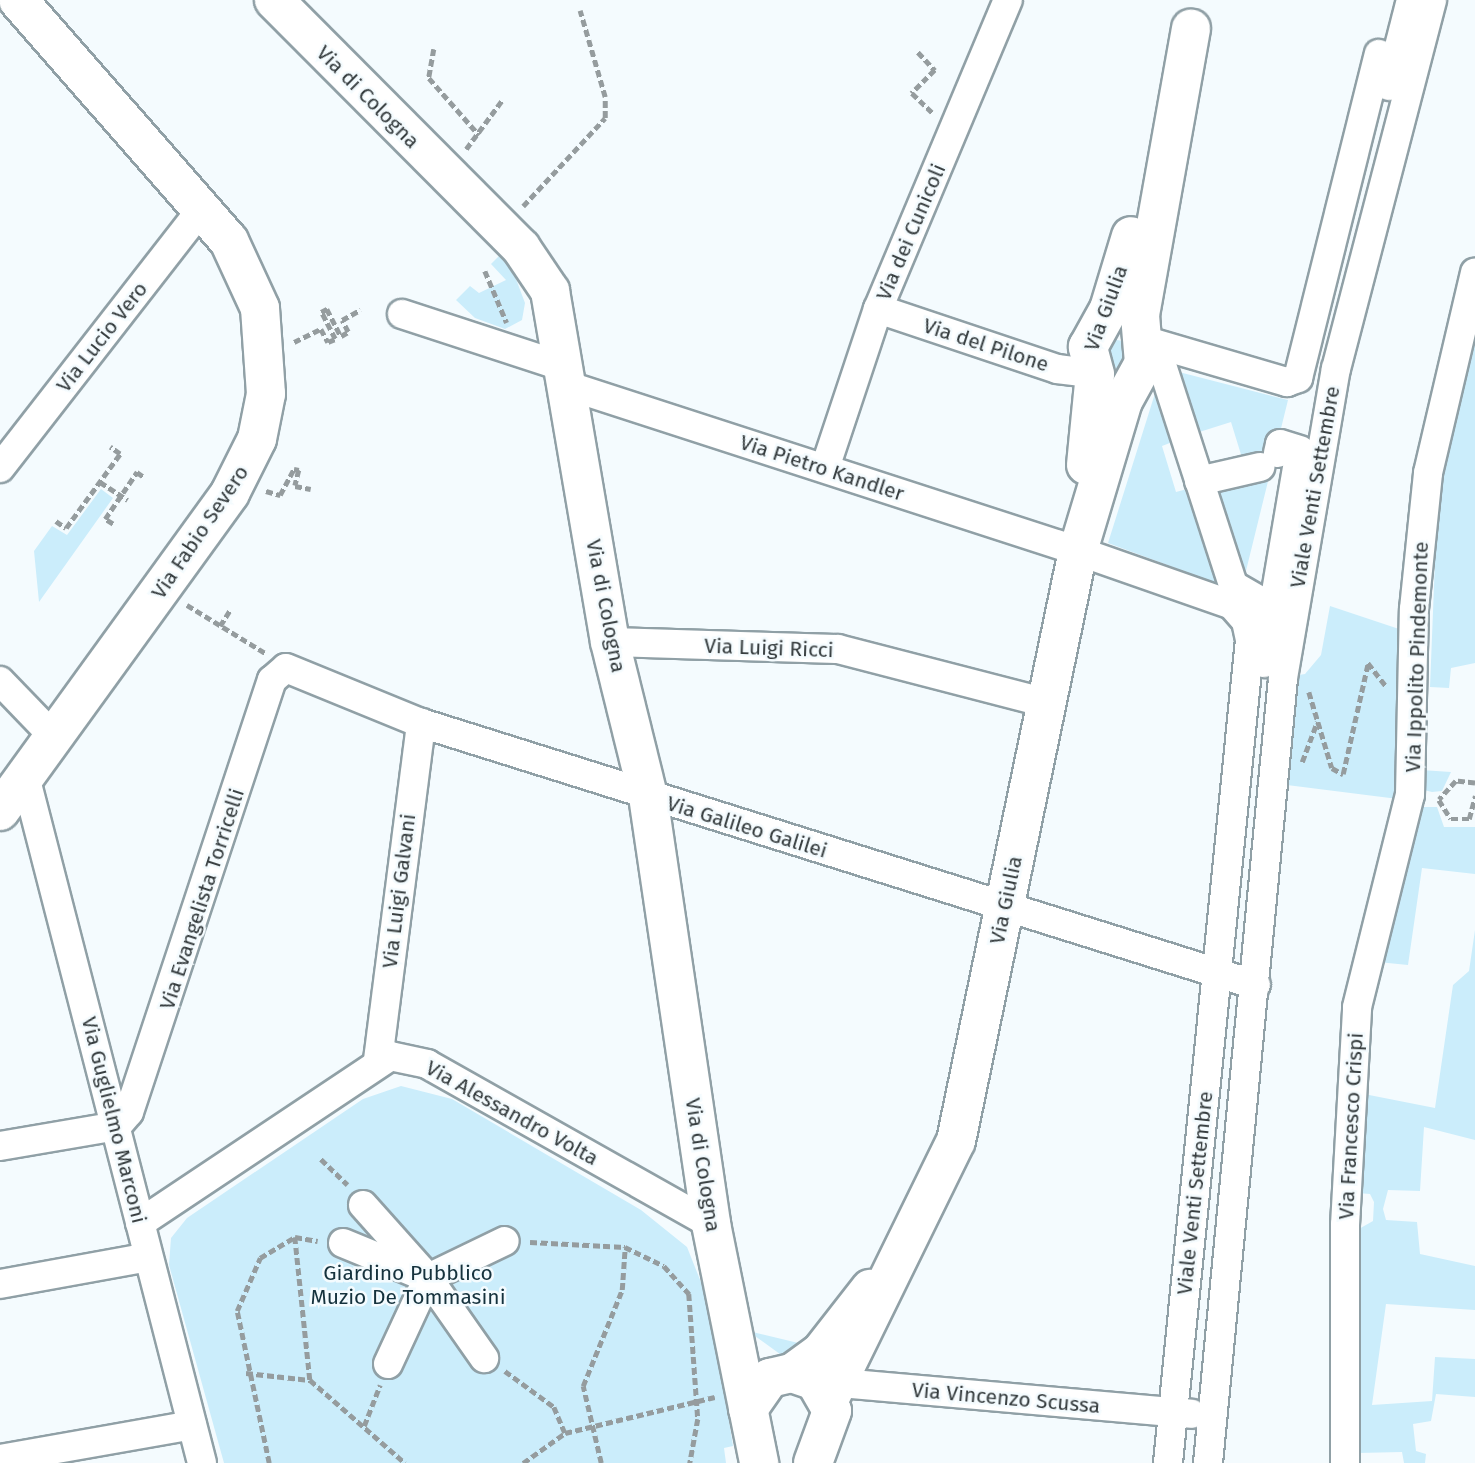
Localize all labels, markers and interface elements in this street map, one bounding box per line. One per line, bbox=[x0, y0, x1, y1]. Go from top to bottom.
street label: Via di Cologna bbox=[311, 40, 425, 154]
street label: Via dei Cunicoli bbox=[871, 160, 951, 304]
street label: Via Giulia bbox=[1079, 262, 1133, 354]
street label: Via Lucio Vero bbox=[51, 277, 153, 397]
street label: Via del Pilone bbox=[920, 313, 1052, 377]
street label: Viale Venti Settembre bbox=[1285, 384, 1345, 590]
street label: Via Pietro Kandler bbox=[737, 430, 907, 506]
street label: Via Fabio Severo bbox=[146, 460, 254, 604]
street label: Via di Cologna bbox=[581, 537, 631, 675]
street label: Via Ippolito Pindemonte bbox=[1400, 541, 1434, 773]
street label: Via Luigi Ricci bbox=[704, 633, 834, 663]
street label: Via Evangelista Torricelli bbox=[154, 785, 250, 1013]
street label: Via Galileo Galilei bbox=[664, 791, 830, 863]
street label: Via Luigi Galvani bbox=[377, 812, 421, 970]
street label: Via Giulia bbox=[984, 854, 1028, 946]
street label: Via Guglielmo Marconi bbox=[76, 1014, 152, 1226]
street label: Via Francesco Crispi bbox=[1334, 1032, 1368, 1220]
street label: Via Alessandro Volta bbox=[421, 1055, 603, 1171]
street label: Viale Venti Settembre bbox=[1172, 1090, 1218, 1296]
street label: Via di Cologna bbox=[680, 1096, 726, 1234]
park label: Giardino Pubblico Muzio De Tommasini bbox=[310, 1260, 506, 1310]
street label: Via Vincenzo Scussa bbox=[911, 1377, 1101, 1419]

